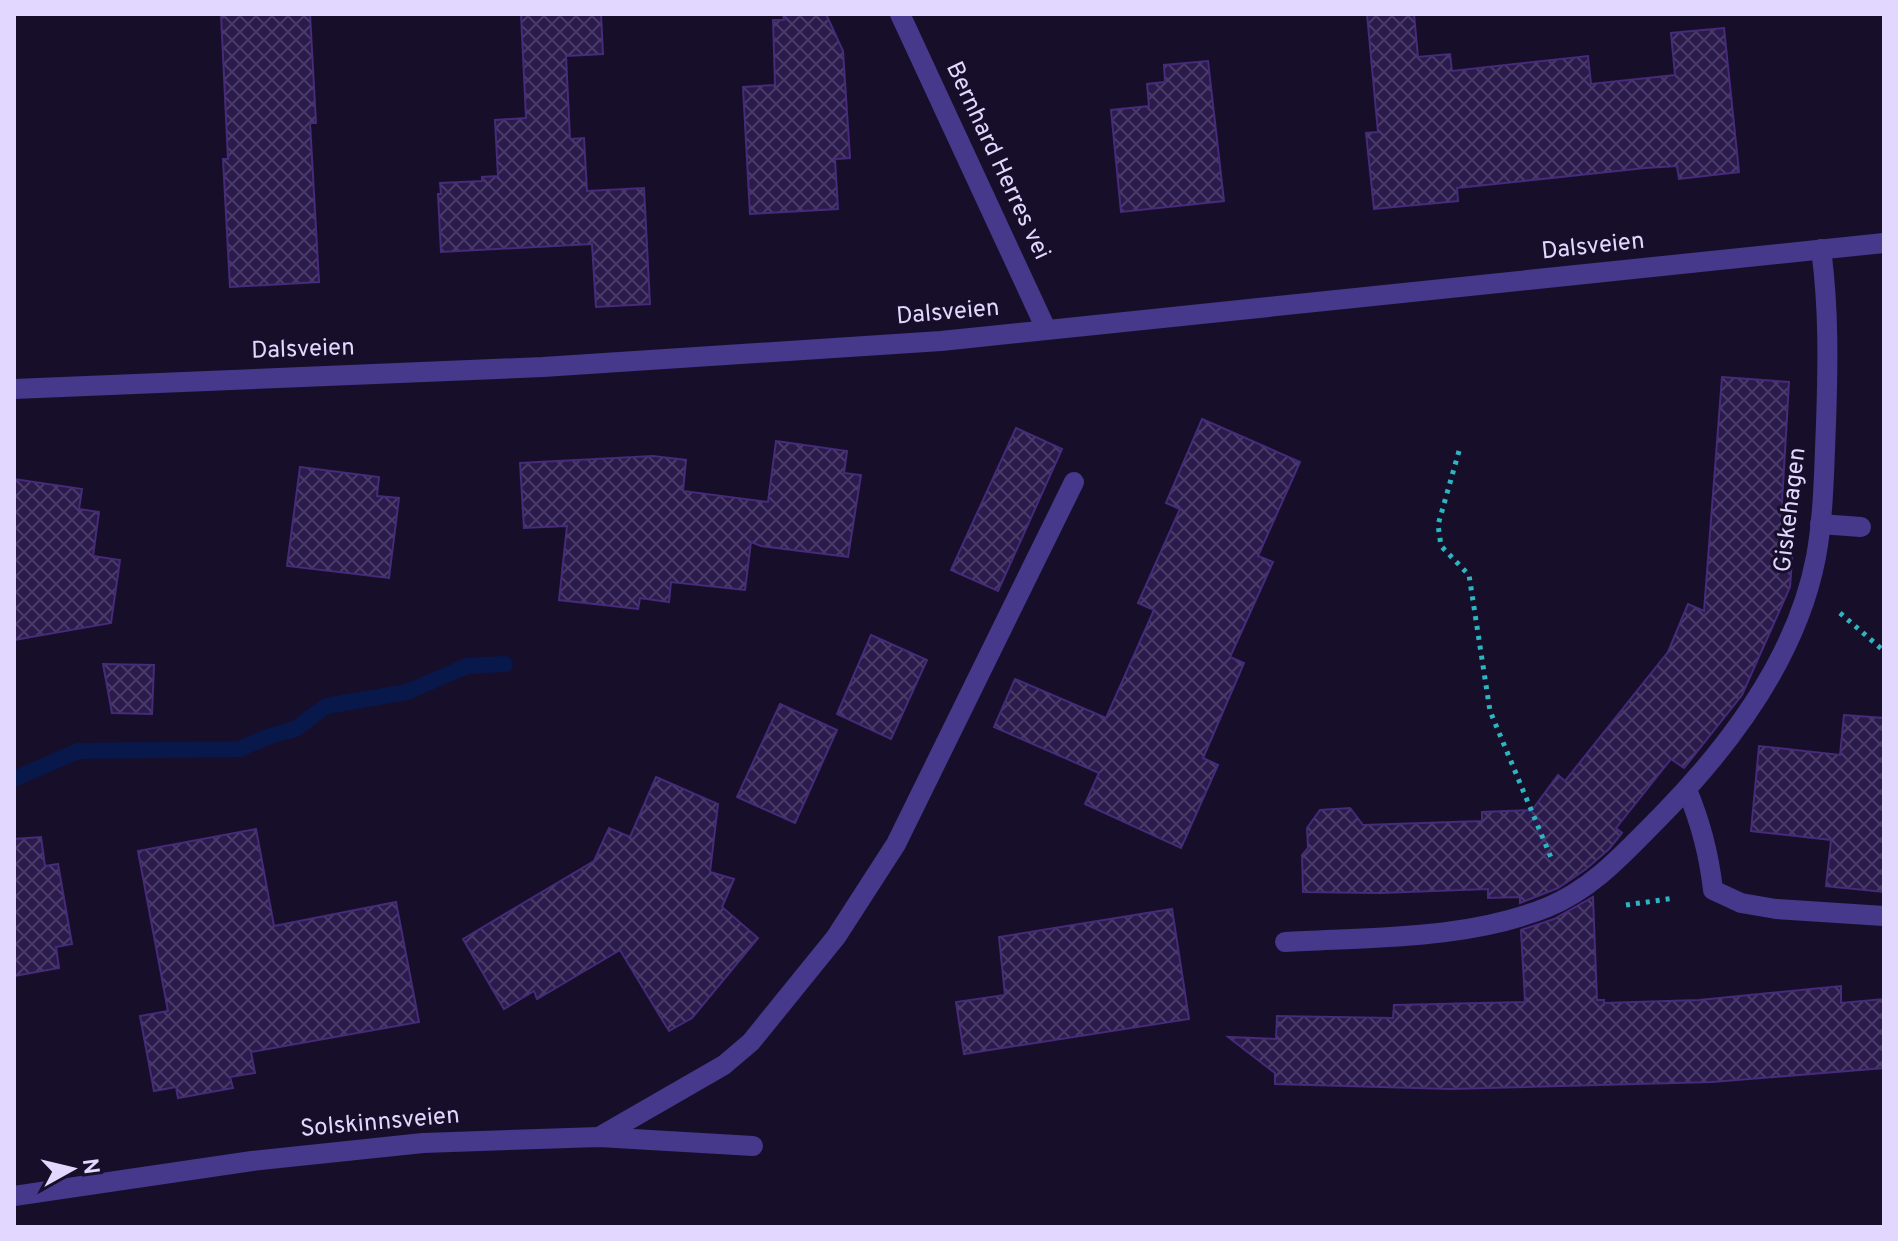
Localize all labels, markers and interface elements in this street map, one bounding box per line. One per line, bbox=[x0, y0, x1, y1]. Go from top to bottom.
street label: Bernhard Herres vei bbox=[938, 57, 1056, 265]
street label: Dalsveien bbox=[1540, 227, 1646, 267]
street label: Dalsveien bbox=[895, 294, 1001, 332]
street label: Dalsveien bbox=[251, 333, 355, 367]
street label: Giskehagen bbox=[1768, 446, 1814, 574]
street label: Solskinnsveien bbox=[299, 1101, 461, 1145]
north arrow bbox=[32, 1129, 112, 1209]
text: N bbox=[75, 1157, 104, 1176]

